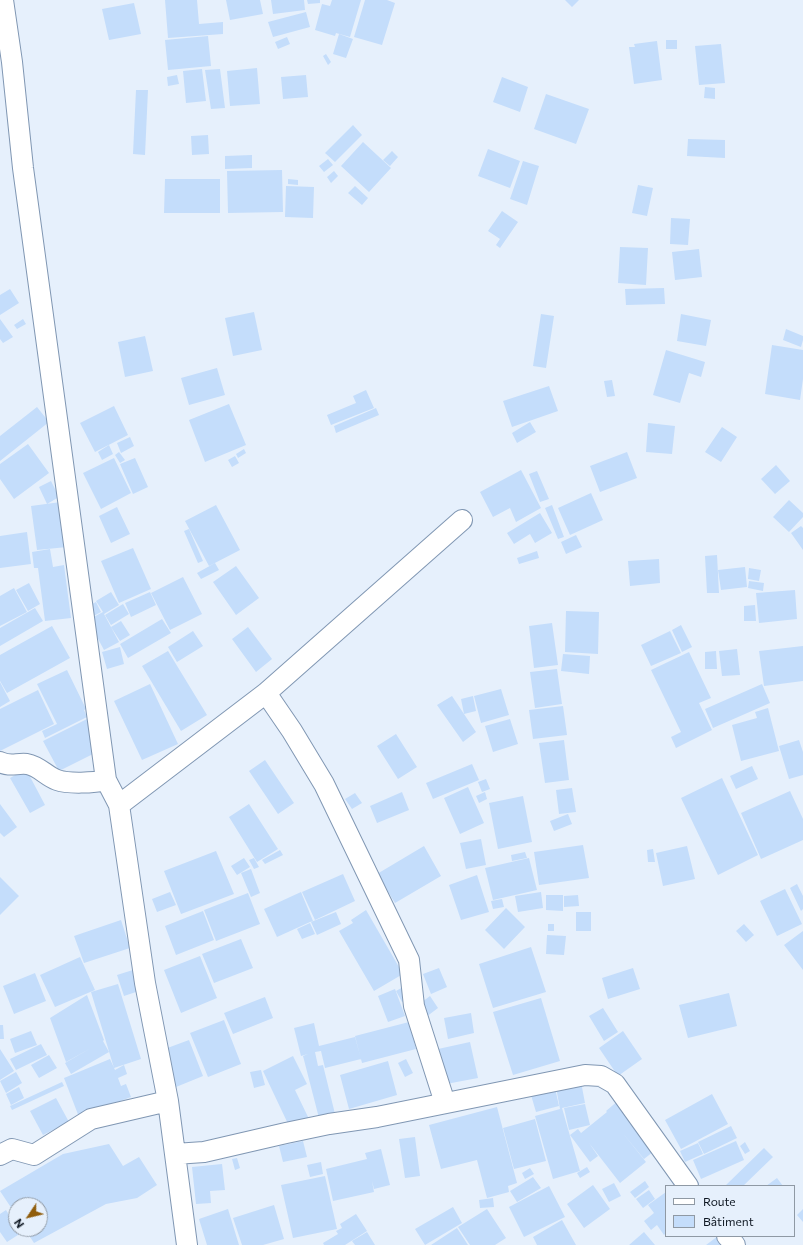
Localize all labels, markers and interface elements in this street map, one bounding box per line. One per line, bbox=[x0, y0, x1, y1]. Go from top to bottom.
legend bbox=[665, 1185, 795, 1237]
text: Route bbox=[703, 1194, 736, 1208]
north arrow bbox=[8, 1197, 48, 1237]
text: Bâtiment bbox=[703, 1214, 754, 1228]
text: N bbox=[11, 1216, 26, 1231]

